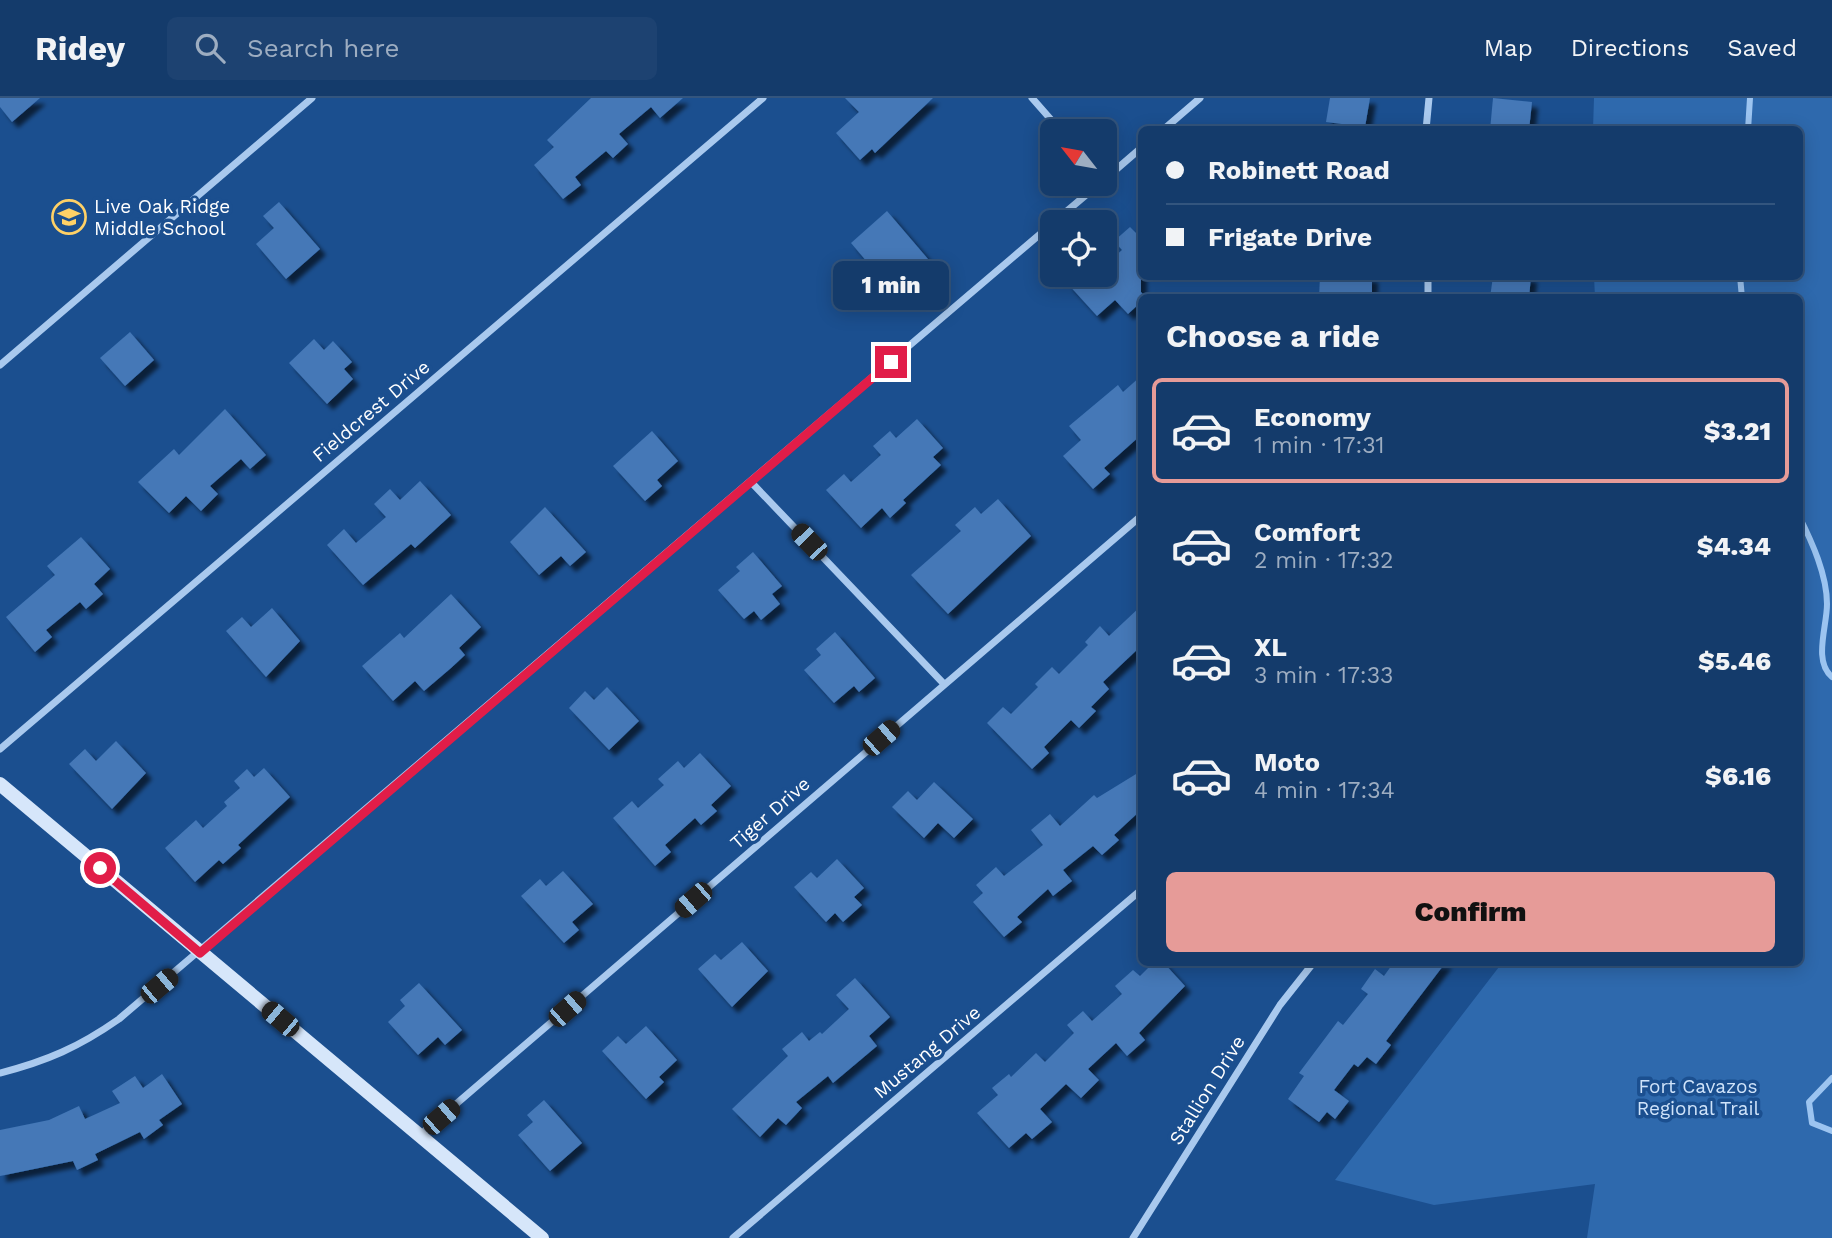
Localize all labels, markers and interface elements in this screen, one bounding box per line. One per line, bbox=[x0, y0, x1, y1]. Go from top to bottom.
search box bbox=[167, 17, 657, 80]
text: Ridey bbox=[35, 29, 125, 68]
icon: search bbox=[191, 29, 229, 67]
text: Search here bbox=[247, 33, 399, 63]
text: Map bbox=[1484, 34, 1533, 62]
text: Directions bbox=[1571, 34, 1689, 62]
text: Saved bbox=[1727, 34, 1797, 62]
north arrow bbox=[1040, 119, 1116, 196]
map controls bbox=[1040, 119, 1117, 287]
text: Robinett Road bbox=[1208, 155, 1390, 185]
place label: Live Oak Ridge Middle School bbox=[94, 195, 230, 240]
school or university icon: Live Oak Ridge Middle School bbox=[50, 198, 88, 236]
button: locate bbox=[1040, 210, 1117, 287]
text: Frigate Drive bbox=[1208, 222, 1372, 252]
callout: 1 min bbox=[833, 260, 949, 310]
text: 1 min bbox=[861, 272, 921, 299]
text: Choose a ride bbox=[1166, 317, 1380, 355]
route end bbox=[875, 346, 907, 378]
street label: Fieldcrest Drive bbox=[308, 355, 434, 467]
icon: car bbox=[1170, 399, 1233, 462]
text: Economy bbox=[1254, 402, 1371, 432]
text: $3.21 bbox=[1704, 416, 1771, 446]
text: 1 min · 17:31 bbox=[1254, 432, 1385, 459]
icon: car bbox=[1170, 514, 1233, 577]
text: Comfort bbox=[1254, 517, 1360, 547]
car bbox=[787, 520, 832, 564]
text: $4.34 bbox=[1697, 531, 1771, 561]
text: 2 min · 17:32 bbox=[1254, 547, 1393, 574]
icon: car bbox=[1170, 629, 1233, 692]
text: XL bbox=[1254, 632, 1287, 662]
text: $5.46 bbox=[1698, 646, 1771, 676]
text: 3 min · 17:33 bbox=[1254, 662, 1393, 689]
car bbox=[859, 716, 904, 760]
icon: car bbox=[1170, 744, 1233, 807]
text: Moto bbox=[1254, 747, 1320, 777]
text: $6.16 bbox=[1705, 761, 1771, 791]
street label: Tiger Drive bbox=[725, 772, 815, 854]
text: 4 min · 17:34 bbox=[1254, 777, 1395, 804]
route start bbox=[84, 852, 116, 884]
button: Confirm bbox=[1166, 872, 1775, 952]
car bbox=[671, 878, 716, 922]
car bbox=[137, 964, 182, 1008]
car bbox=[545, 987, 590, 1031]
car bbox=[258, 997, 303, 1041]
street label: Mustang Drive bbox=[869, 1001, 985, 1103]
street label: Stallion Drive bbox=[1164, 1031, 1250, 1149]
park label: Fort Cavazos Regional Trail bbox=[1637, 1075, 1760, 1120]
car bbox=[419, 1095, 464, 1139]

